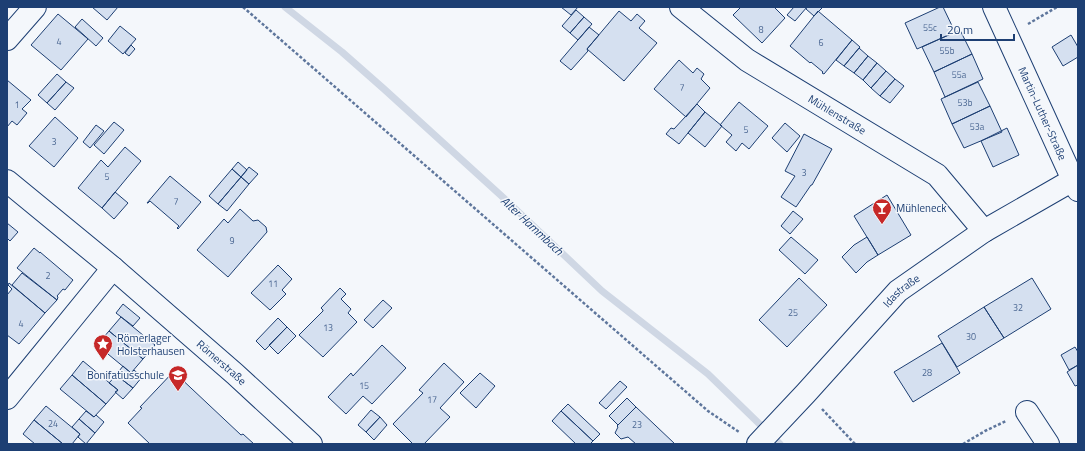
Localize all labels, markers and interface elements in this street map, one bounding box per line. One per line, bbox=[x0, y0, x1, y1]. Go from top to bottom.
scale bar bbox=[941, 16, 1014, 42]
text: 20 m bbox=[947, 20, 973, 39]
house number: 55c bbox=[923, 21, 937, 34]
house number: 8 bbox=[758, 23, 764, 36]
house number: 4 bbox=[56, 35, 62, 48]
house number: 6 bbox=[818, 36, 824, 49]
house number: 55b bbox=[940, 44, 955, 57]
street label: Martin-Luther-Straße bbox=[1014, 64, 1071, 163]
house number: 55a bbox=[952, 68, 967, 81]
house number: 7 bbox=[679, 81, 685, 94]
street label: Mühlenstraße bbox=[805, 91, 870, 139]
house number: 53b bbox=[958, 96, 973, 109]
house number: 1 bbox=[14, 98, 20, 111]
house number: 53a bbox=[970, 120, 985, 133]
house number: 5 bbox=[743, 123, 749, 136]
house number: 3 bbox=[51, 135, 57, 148]
house number: 3 bbox=[801, 166, 807, 179]
house number: 5 bbox=[104, 170, 110, 183]
water label: Alter Hammbach bbox=[497, 191, 569, 261]
house number: 7 bbox=[173, 195, 179, 208]
bar icon: Mühleneck bbox=[871, 197, 893, 225]
place label: Mühleneck bbox=[896, 200, 947, 216]
house number: 9 bbox=[229, 234, 235, 247]
house number: 2 bbox=[45, 269, 51, 282]
street label: Idastraße bbox=[879, 270, 923, 311]
house number: 11 bbox=[268, 277, 278, 290]
house number: 32 bbox=[1013, 301, 1023, 314]
house number: 25 bbox=[788, 306, 798, 319]
house number: 4 bbox=[18, 317, 24, 330]
house number: 13 bbox=[323, 321, 333, 334]
place label: Römerlager Holsterhausen bbox=[117, 330, 185, 359]
house number: 30 bbox=[966, 330, 976, 343]
place icon: Römerlager Holsterhausen bbox=[92, 333, 114, 361]
street label: Römerstraße bbox=[193, 336, 250, 389]
school or university icon: Bonifatiusschule bbox=[167, 364, 189, 392]
house number: 28 bbox=[922, 366, 932, 379]
place label: Bonifatiusschule bbox=[87, 367, 164, 383]
house number: 15 bbox=[359, 379, 369, 392]
house number: 17 bbox=[427, 393, 437, 406]
house number: 24 bbox=[48, 417, 58, 430]
house number: 23 bbox=[632, 418, 642, 431]

